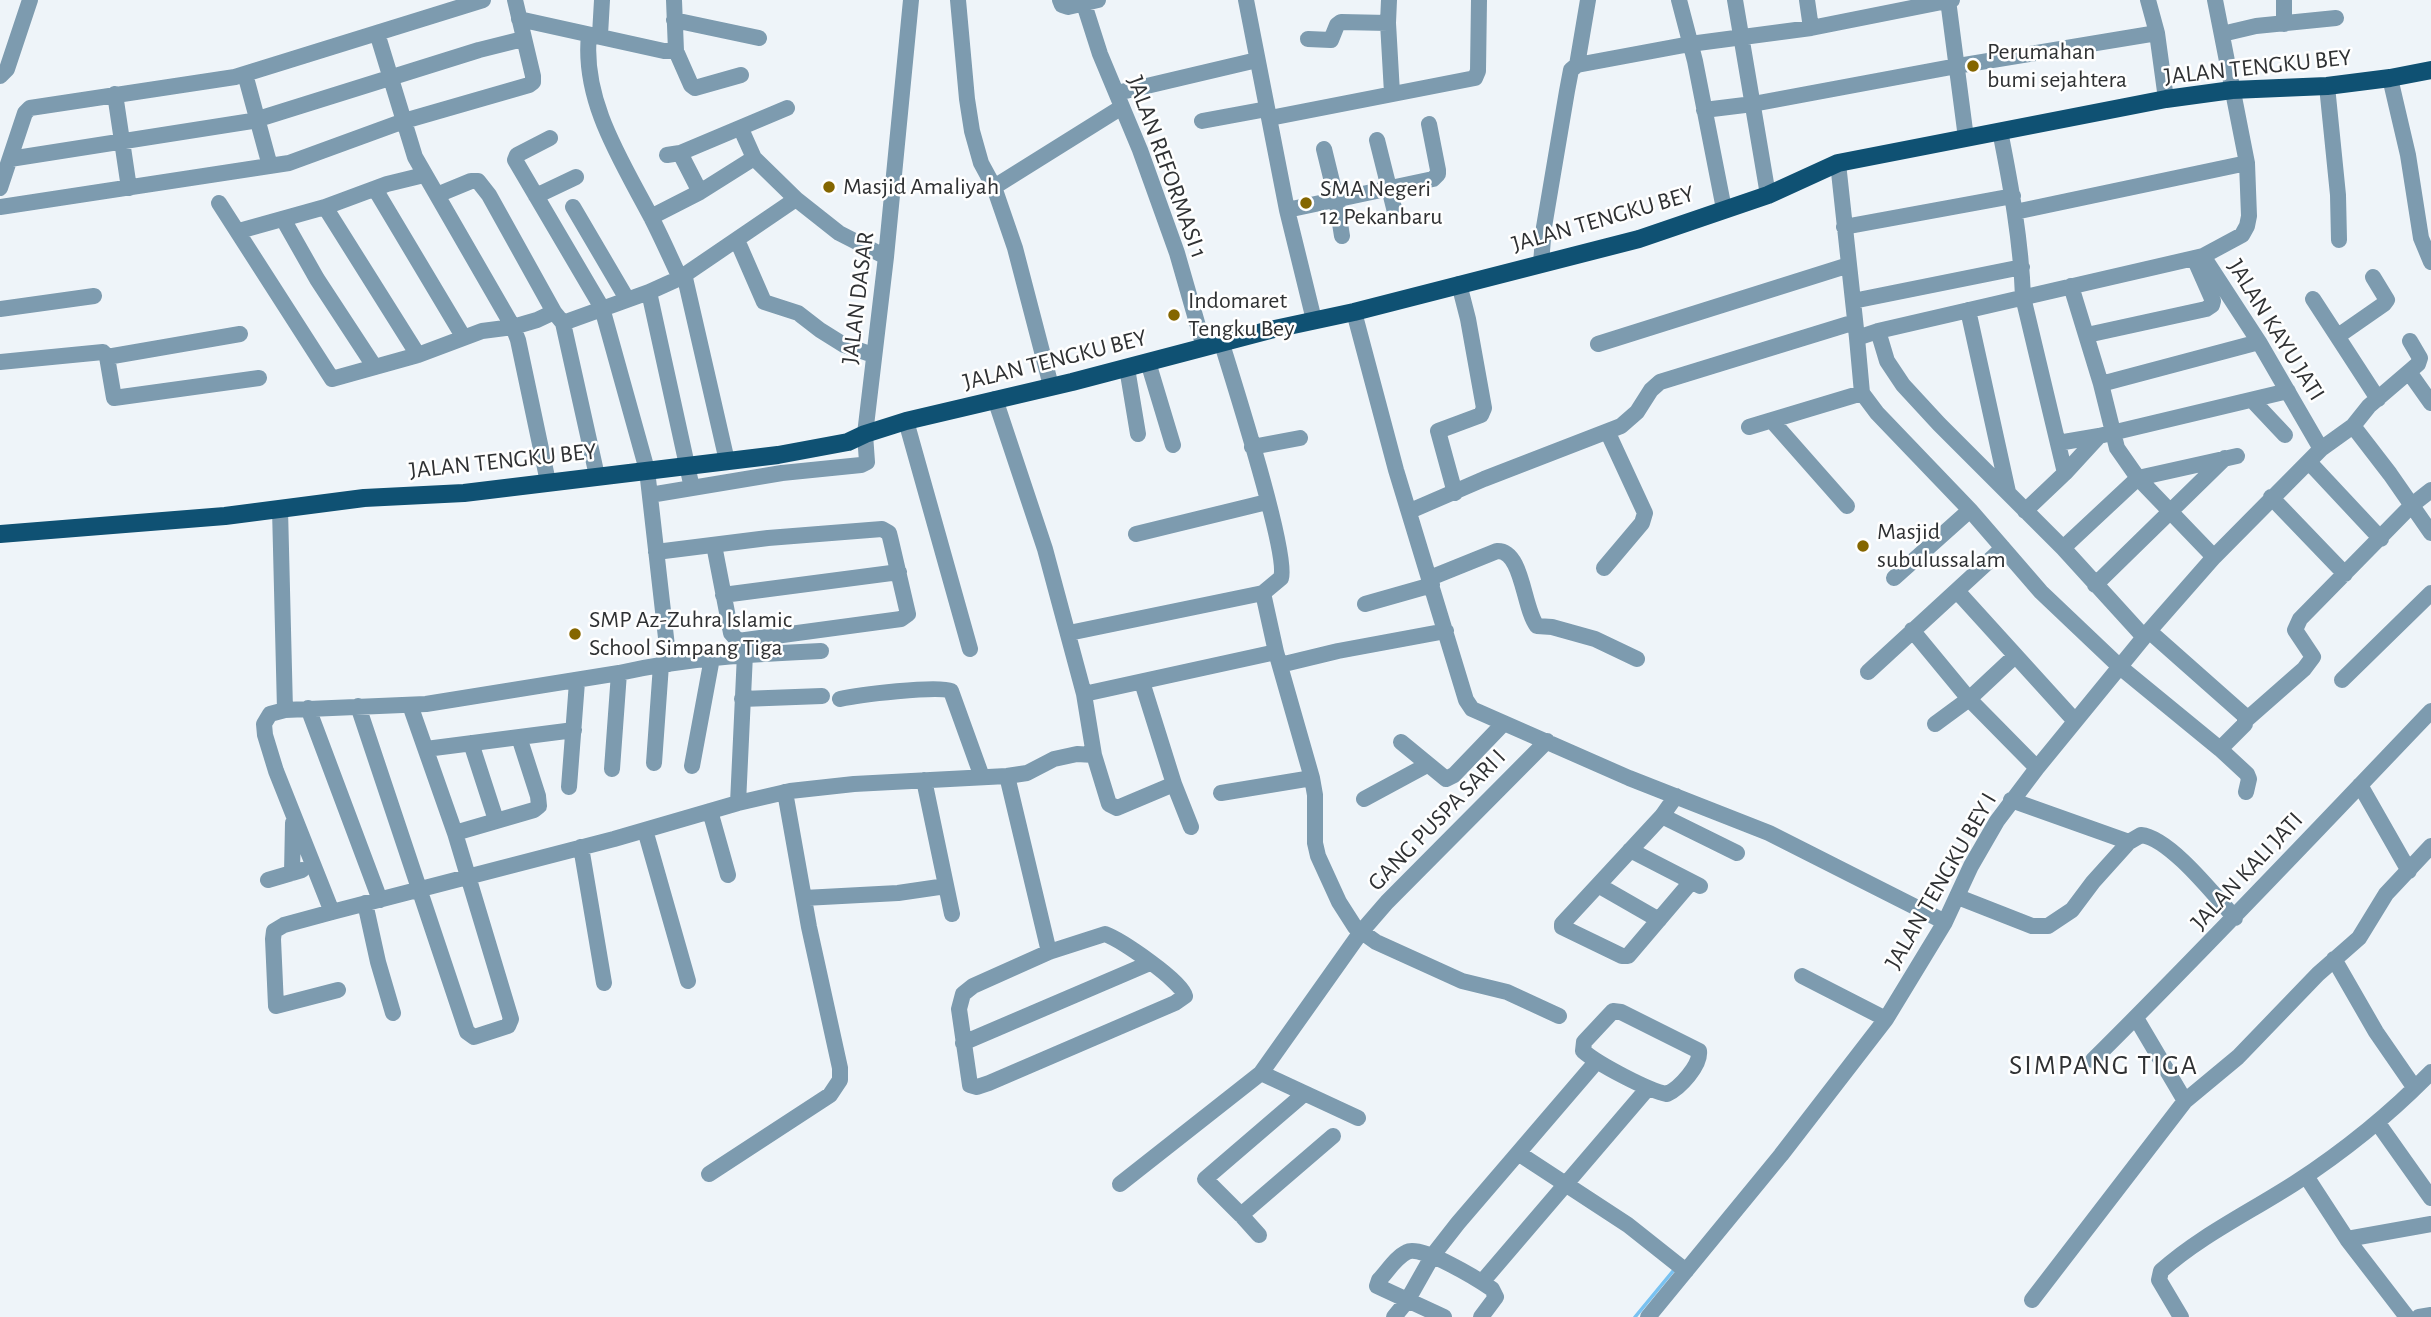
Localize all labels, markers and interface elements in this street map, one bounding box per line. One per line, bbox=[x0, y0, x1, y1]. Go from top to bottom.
place label: Perumahan bumi sejahtera bbox=[1987, 38, 2127, 94]
street label: JALAN TENGKU BEY bbox=[2163, 43, 2353, 91]
marker: Perumahan bumi sejahtera bbox=[1965, 58, 1981, 74]
street label: JALAN REFORMASI 1 bbox=[1121, 72, 1213, 262]
place label: Masjid Amaliyah bbox=[843, 173, 999, 201]
place label: SMA Negeri 12 Pekanbaru bbox=[1320, 175, 1443, 231]
marker: Masjid Amaliyah bbox=[821, 179, 837, 195]
street label: JALAN TENGKU BEY bbox=[1508, 179, 1698, 259]
marker: SMA Negeri 12 Pekanbaru bbox=[1298, 195, 1314, 211]
street label: JALAN DASAR bbox=[836, 230, 880, 366]
street label: JALAN KAYU JATI bbox=[2221, 254, 2331, 406]
place label: Indomaret Tengku Bey bbox=[1188, 287, 1294, 343]
marker: Indomaret Tengku Bey bbox=[1166, 307, 1182, 323]
street label: JALAN TENGKU BEY bbox=[960, 323, 1150, 397]
street label: JALAN TENGKU BEY bbox=[408, 437, 598, 485]
place label: Masjid subulussalam bbox=[1877, 518, 2006, 574]
marker: Masjid subulussalam bbox=[1855, 538, 1871, 554]
place label: SMP Az-Zuhra Islamic School Simpang Tiga bbox=[589, 606, 792, 662]
marker: SMP Az-Zuhra Islamic School Simpang Tiga bbox=[567, 626, 583, 642]
street label: GANG PUSPA SARI I bbox=[1362, 743, 1512, 897]
street label: JALAN TENGKU BEY I bbox=[1879, 788, 2003, 974]
street label: JALAN KALI JATI bbox=[2185, 806, 2309, 936]
district label: SIMPANG TIGA bbox=[2011, 1049, 2197, 1083]

